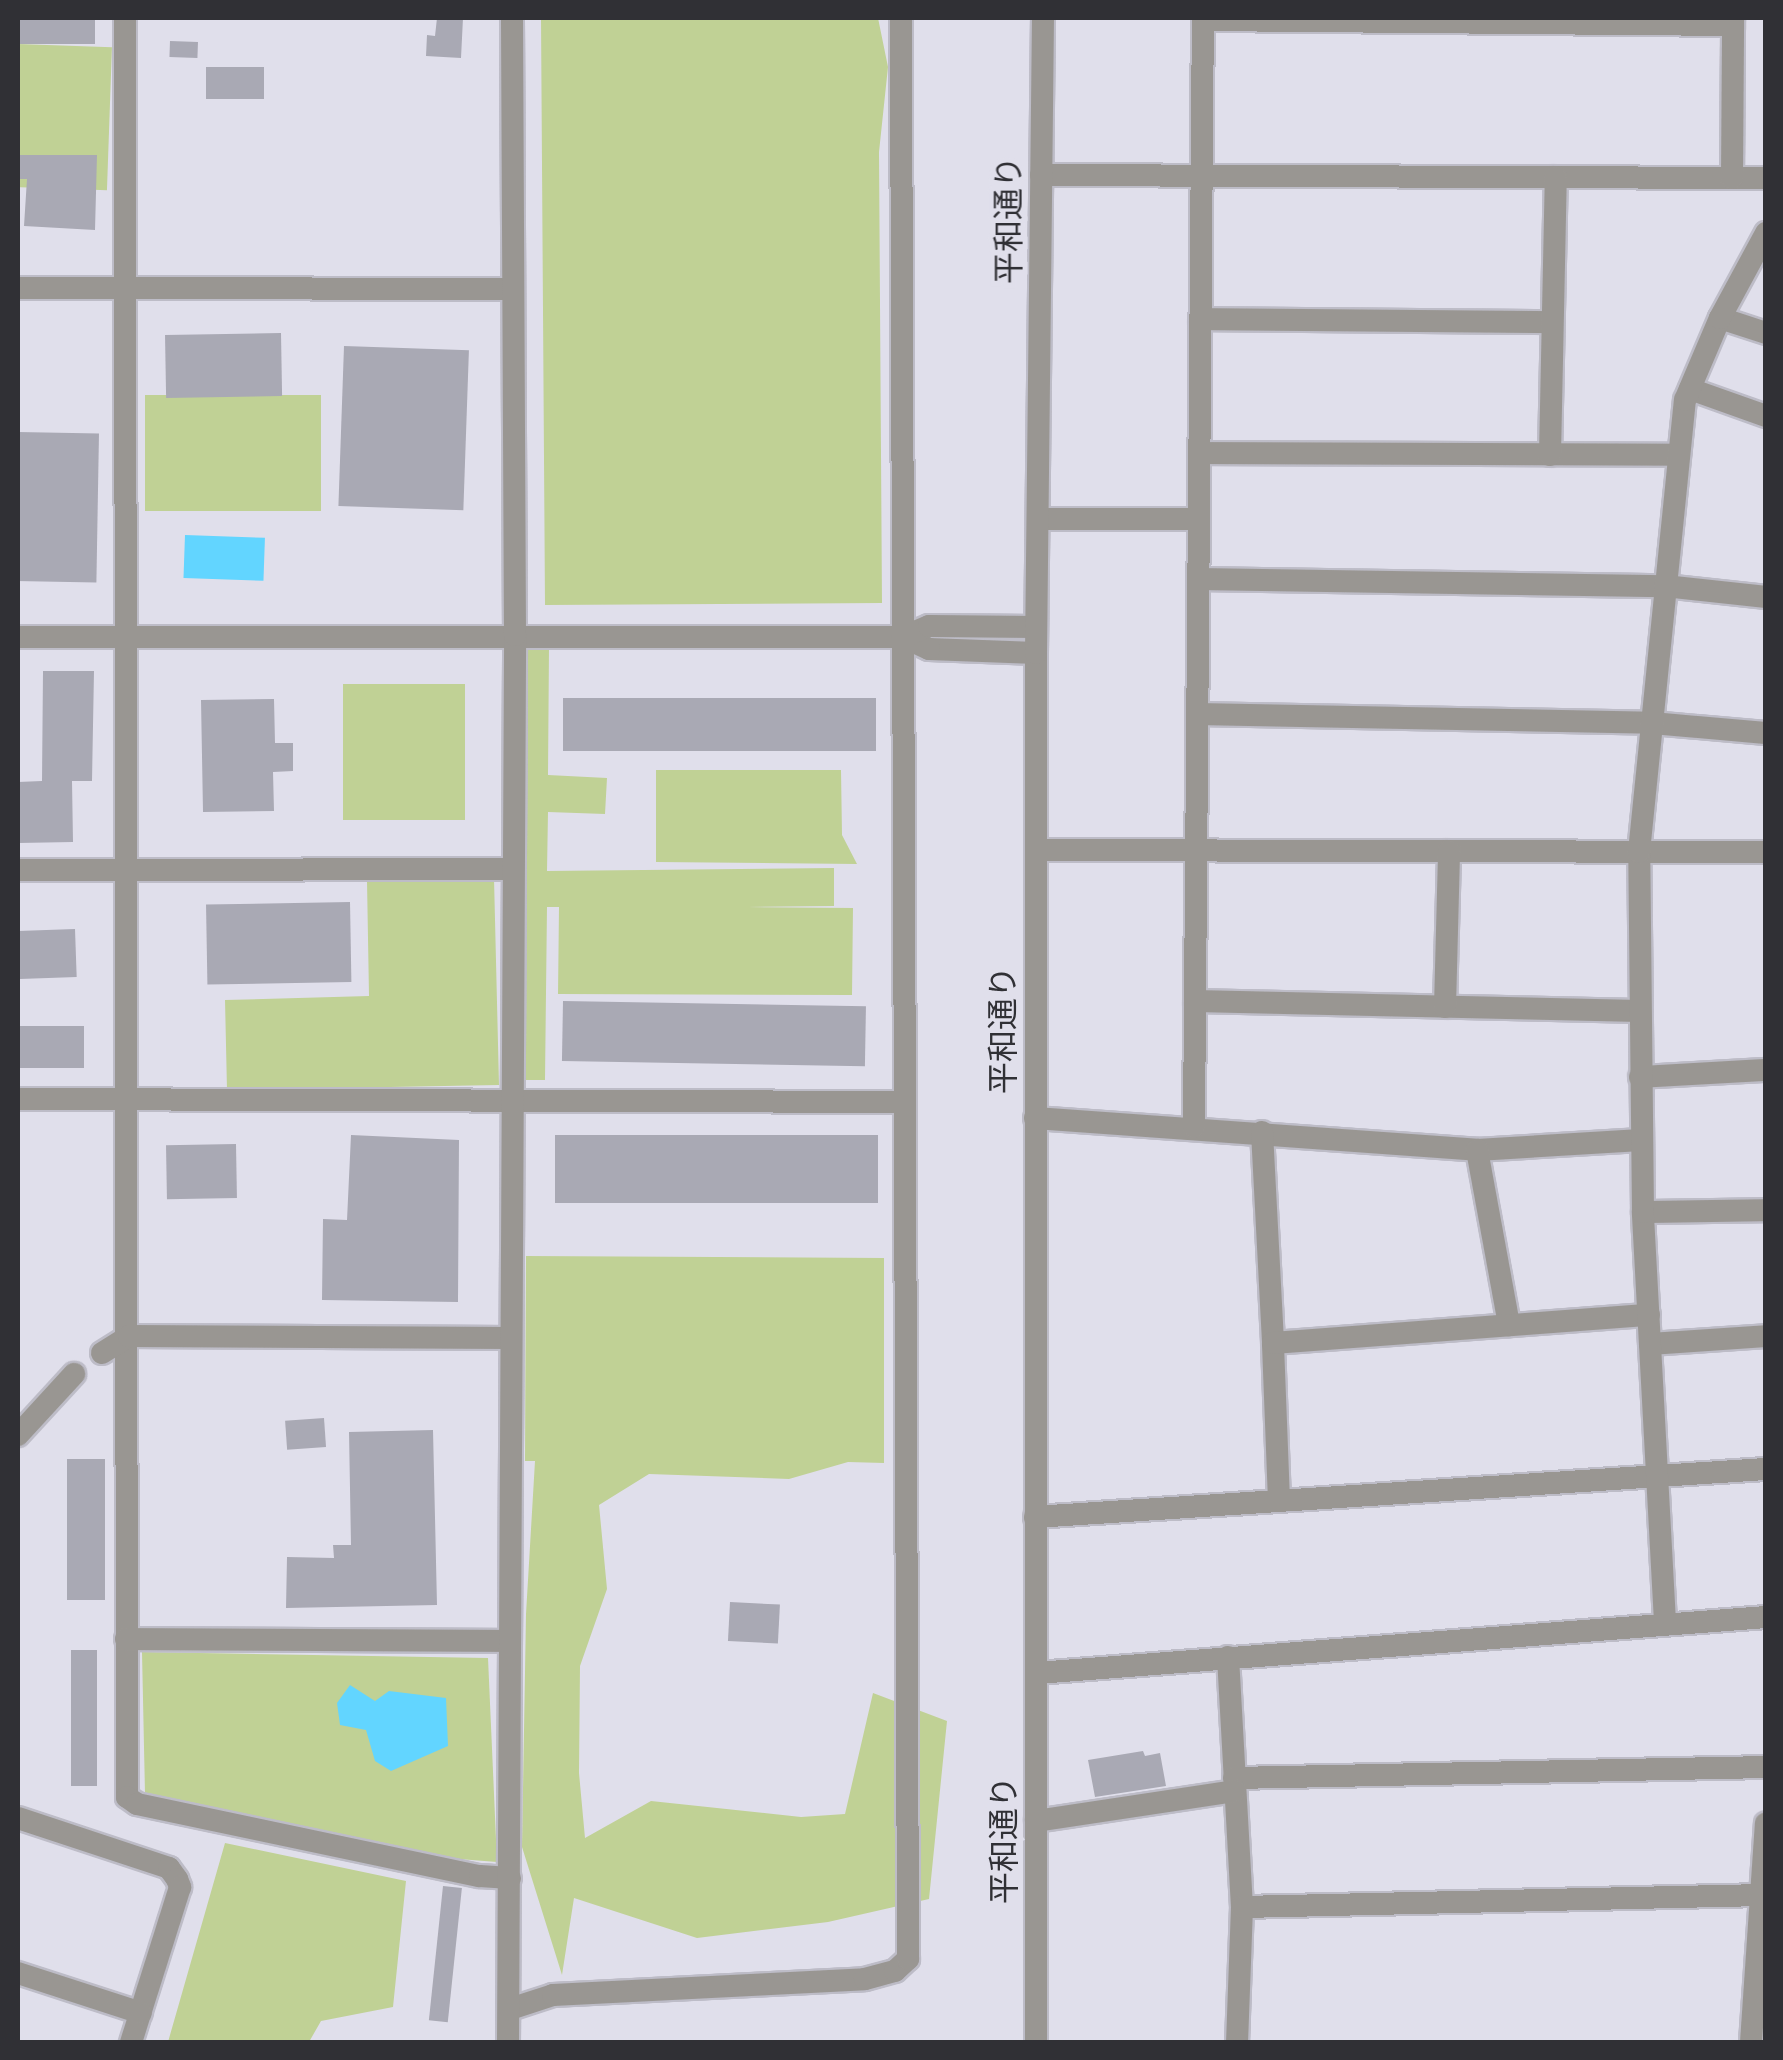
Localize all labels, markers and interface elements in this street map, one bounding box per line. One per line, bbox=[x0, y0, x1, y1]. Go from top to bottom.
street label: 平和通り bbox=[990, 156, 1028, 284]
street label: 平和通り bbox=[984, 966, 1022, 1094]
street label: 平和通り bbox=[985, 1776, 1023, 1904]

